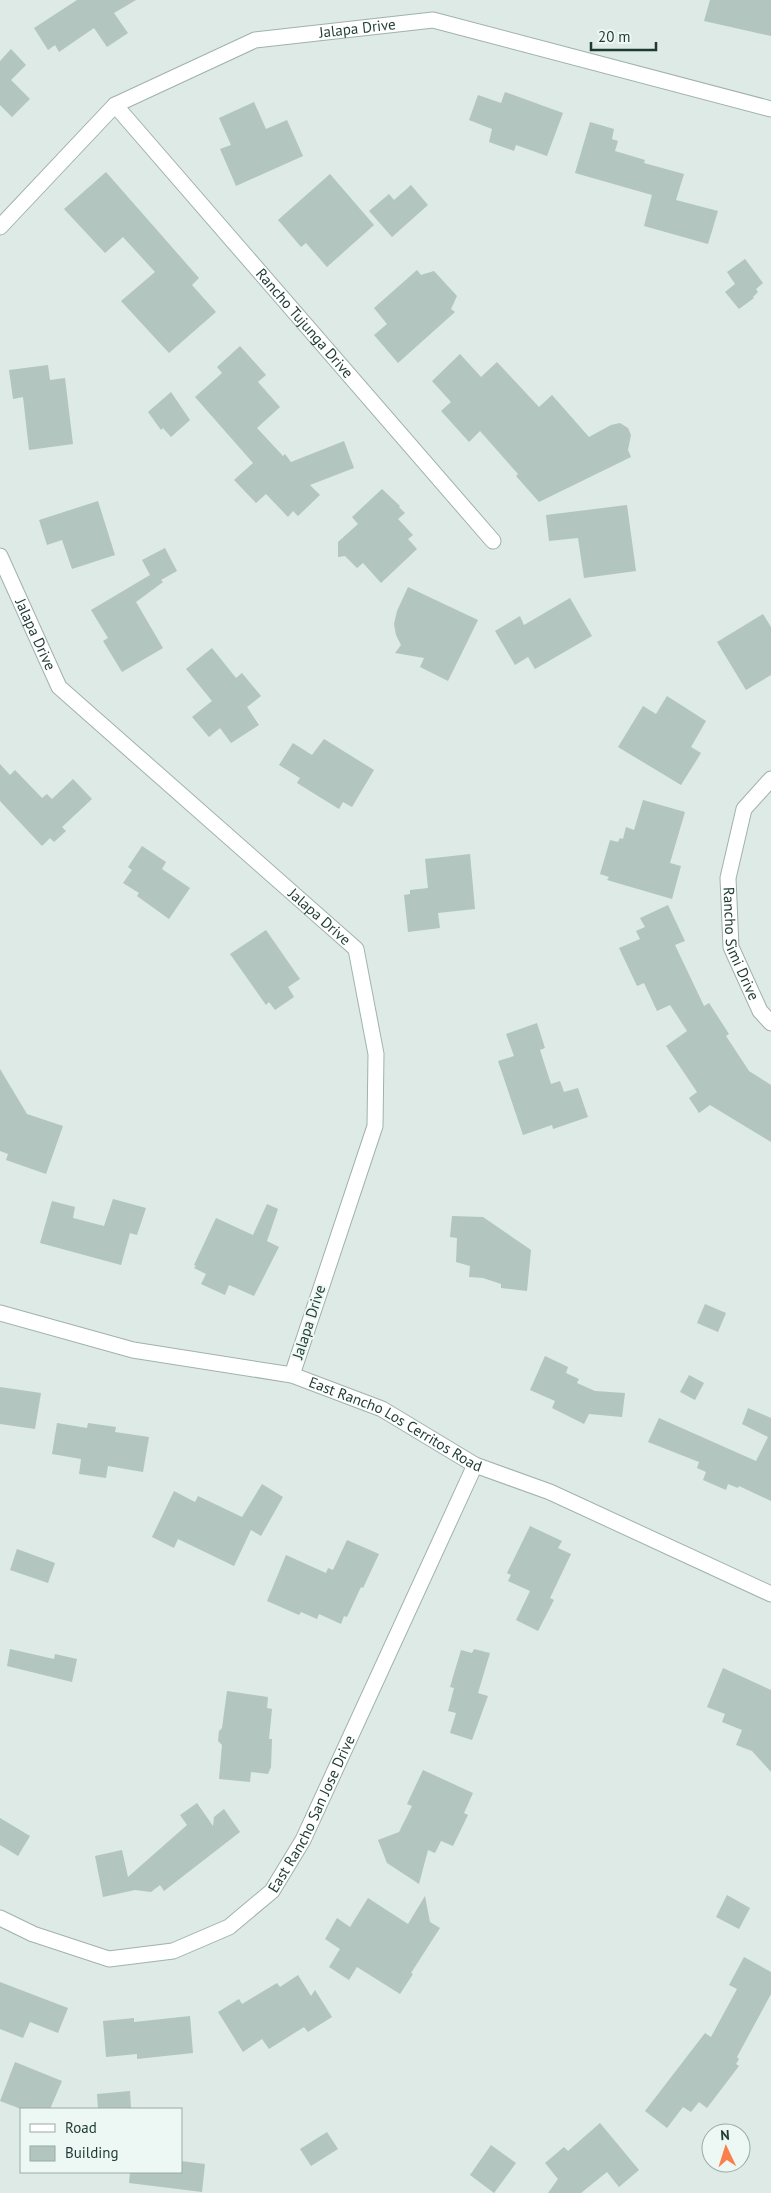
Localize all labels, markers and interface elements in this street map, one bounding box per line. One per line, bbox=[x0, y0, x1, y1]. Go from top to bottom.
street label: Jalapa Drive bbox=[317, 14, 397, 42]
scale bar bbox=[591, 20, 656, 52]
text: 20 m bbox=[598, 27, 631, 46]
street label: Rancho Tujunga Drive bbox=[252, 264, 358, 382]
street label: Jalapa Drive bbox=[11, 594, 60, 673]
street label: Jalapa Drive bbox=[284, 883, 355, 949]
street label: Rancho Simi Drive bbox=[719, 887, 764, 1003]
street label: Jalapa Drive bbox=[287, 1282, 329, 1362]
street label: East Rancho Los Cerritos Road bbox=[306, 1372, 485, 1476]
street label: East Rancho San Jose Drive bbox=[263, 1732, 359, 1896]
legend bbox=[20, 2108, 182, 2173]
text: Road bbox=[65, 2118, 97, 2137]
north arrow bbox=[701, 2123, 751, 2173]
text: N bbox=[720, 2126, 730, 2144]
text: Building bbox=[65, 2143, 119, 2162]

